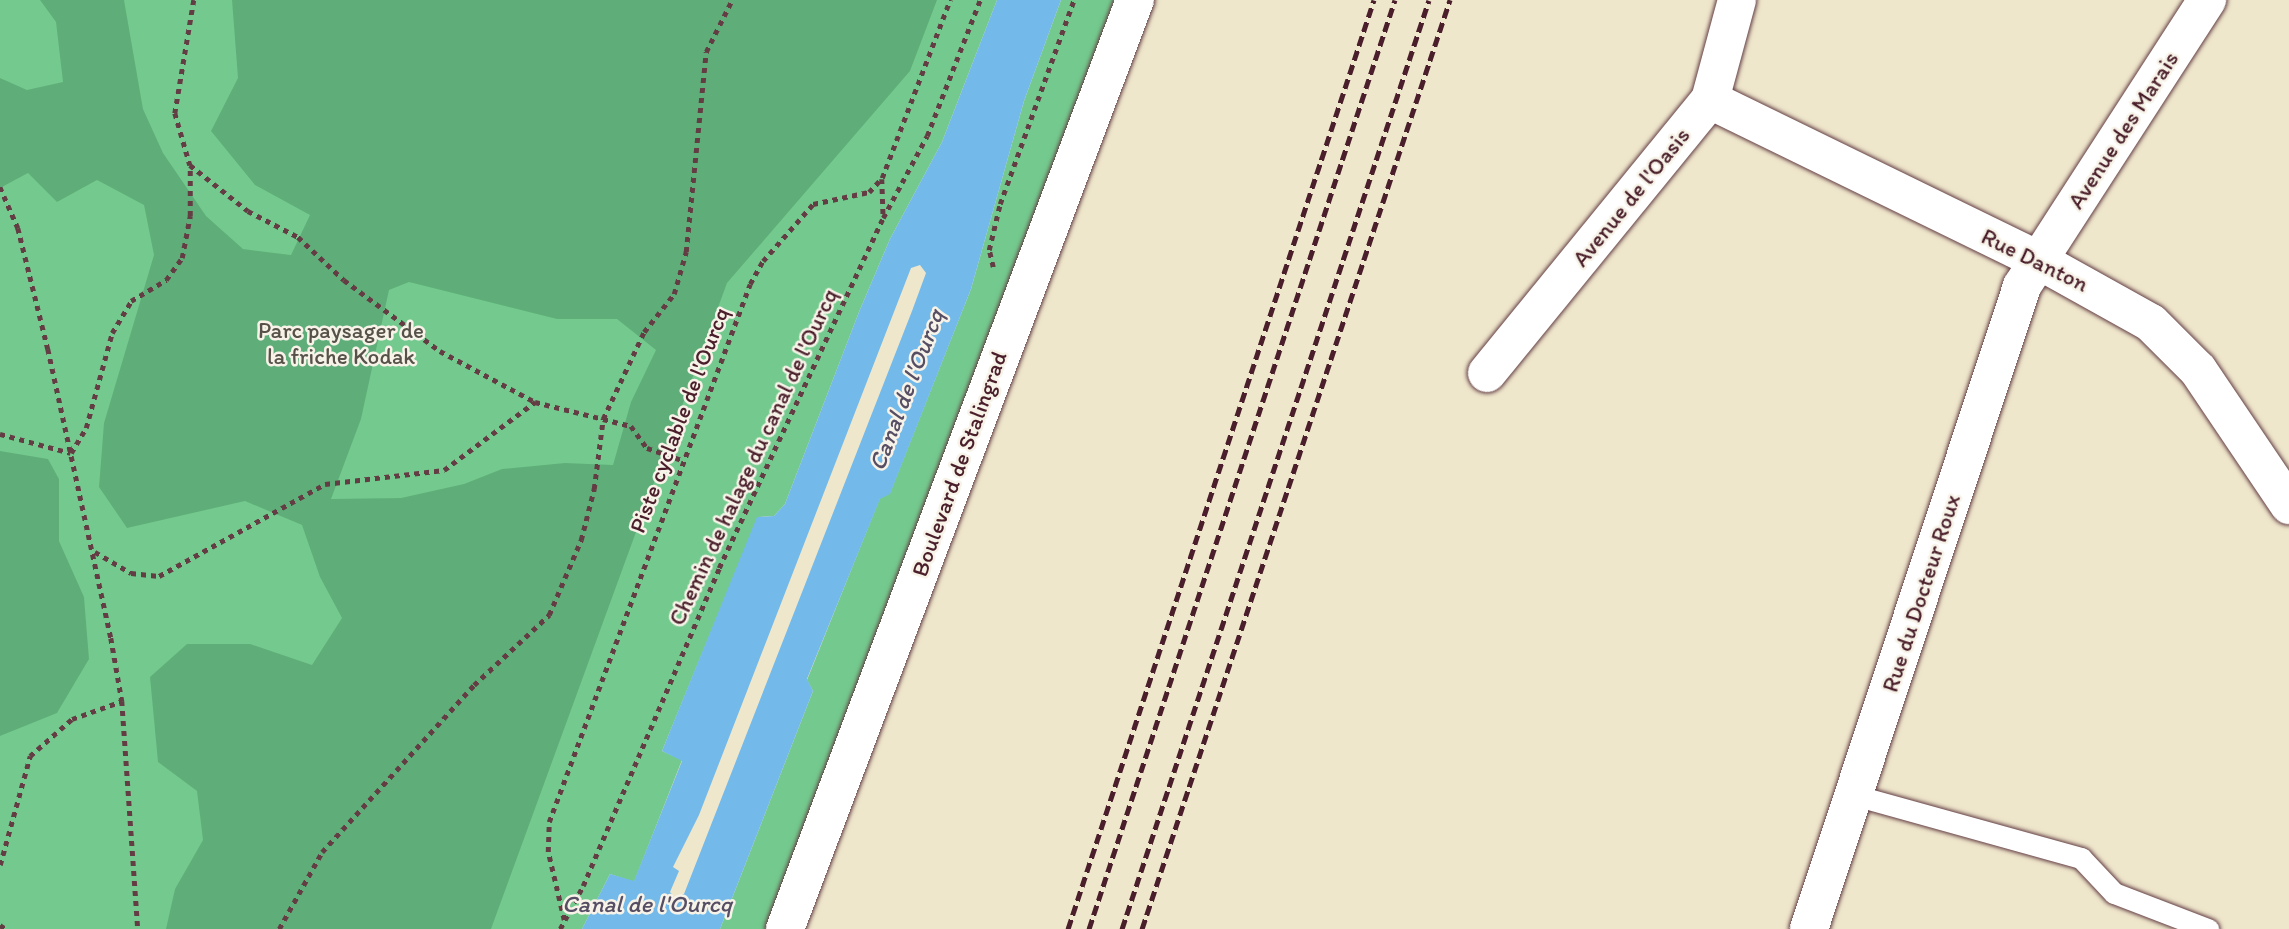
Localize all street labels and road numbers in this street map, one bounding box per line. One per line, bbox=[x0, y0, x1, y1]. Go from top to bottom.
street label: Avenue des Marais bbox=[2062, 46, 2184, 214]
street label: Avenue de l'Oasis bbox=[1566, 122, 1696, 272]
street label: Rue Danton bbox=[1977, 222, 2093, 298]
street label: Chemin de halage du canal de l'Ourcq bbox=[663, 284, 843, 630]
street label: Piste cyclable de l'Ourcq bbox=[623, 303, 735, 537]
street label: Boulevard de Stalingrad bbox=[905, 347, 1013, 581]
street label: Rue du Docteur Roux bbox=[1876, 490, 1966, 696]

